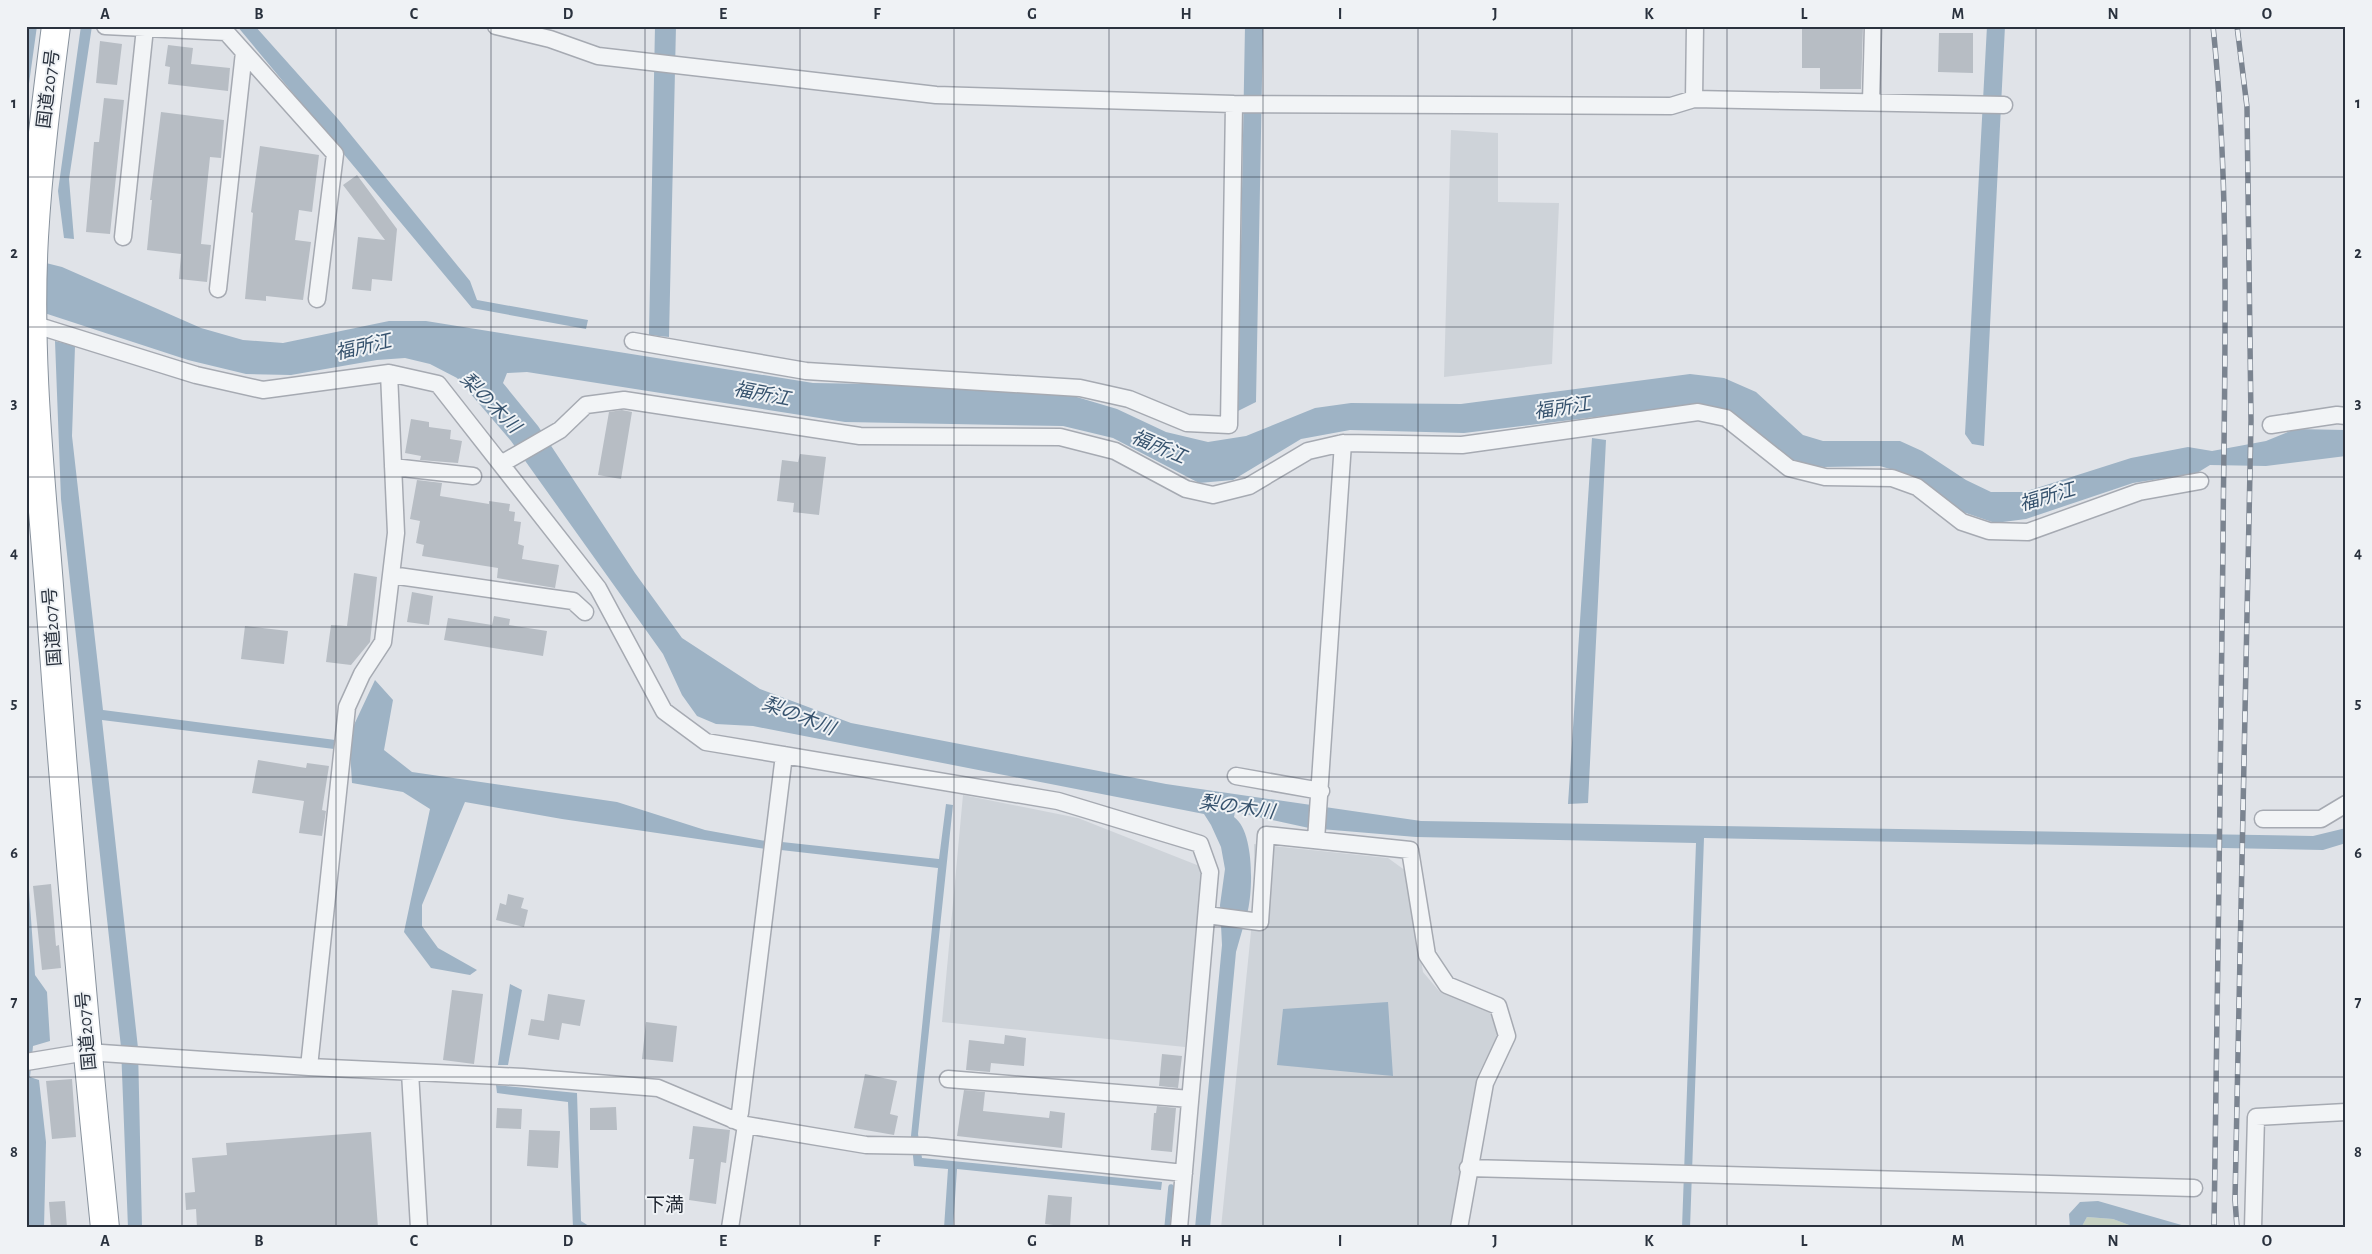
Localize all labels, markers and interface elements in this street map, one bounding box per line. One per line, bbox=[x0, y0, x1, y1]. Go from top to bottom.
text: A bbox=[100, 6, 110, 22]
text: B bbox=[254, 6, 264, 22]
text: C bbox=[410, 6, 419, 22]
text: D bbox=[563, 6, 574, 22]
text: E bbox=[719, 6, 727, 22]
text: F bbox=[873, 6, 881, 22]
text: G bbox=[1027, 6, 1037, 22]
text: H bbox=[1180, 6, 1192, 22]
text: I bbox=[1338, 6, 1342, 22]
text: J bbox=[1492, 6, 1498, 22]
text: K bbox=[1644, 6, 1654, 22]
text: L bbox=[1801, 6, 1808, 22]
text: M bbox=[1952, 6, 1964, 22]
text: N bbox=[2107, 6, 2119, 22]
text: O bbox=[2262, 6, 2272, 22]
street label: 国道207号 bbox=[33, 48, 63, 130]
text: 1 bbox=[11, 95, 17, 111]
text: 1 bbox=[2355, 95, 2361, 111]
text: 2 bbox=[10, 245, 18, 261]
text: 2 bbox=[2354, 245, 2362, 261]
water label: 福所江 bbox=[333, 330, 395, 363]
water label: 梨の木川 bbox=[456, 369, 526, 438]
water label: 福所江 bbox=[732, 379, 794, 410]
water label: 福所江 bbox=[1532, 393, 1594, 422]
text: 3 bbox=[11, 395, 18, 411]
text: 3 bbox=[2355, 395, 2362, 411]
water label: 福所江 bbox=[1128, 427, 1191, 468]
water label: 福所江 bbox=[2017, 479, 2079, 514]
text: 4 bbox=[10, 545, 18, 561]
text: 4 bbox=[2354, 545, 2362, 561]
street label: 国道207号 bbox=[39, 587, 65, 667]
water label: 梨の木川 bbox=[760, 693, 840, 740]
text: 5 bbox=[11, 695, 18, 711]
text: 5 bbox=[2355, 695, 2362, 711]
water label: 梨の木川 bbox=[1198, 792, 1278, 822]
text: 6 bbox=[10, 845, 18, 861]
text: 6 bbox=[2354, 845, 2362, 861]
street label: 国道207号 bbox=[73, 991, 99, 1071]
text: 7 bbox=[11, 994, 18, 1010]
text: 7 bbox=[2355, 994, 2362, 1010]
text: 8 bbox=[10, 1144, 18, 1160]
text: 8 bbox=[2354, 1144, 2362, 1160]
district label: 下満 bbox=[646, 1195, 684, 1215]
text: A bbox=[100, 1233, 110, 1249]
text: B bbox=[254, 1233, 264, 1249]
text: C bbox=[410, 1233, 419, 1249]
text: D bbox=[563, 1233, 574, 1249]
text: E bbox=[719, 1233, 727, 1249]
text: F bbox=[873, 1233, 881, 1249]
text: G bbox=[1027, 1233, 1037, 1249]
text: H bbox=[1180, 1233, 1192, 1249]
text: I bbox=[1338, 1233, 1342, 1249]
text: J bbox=[1492, 1233, 1498, 1249]
text: K bbox=[1644, 1233, 1654, 1249]
text: L bbox=[1801, 1233, 1808, 1249]
text: M bbox=[1952, 1233, 1964, 1249]
text: N bbox=[2107, 1233, 2119, 1249]
text: O bbox=[2262, 1233, 2272, 1249]

